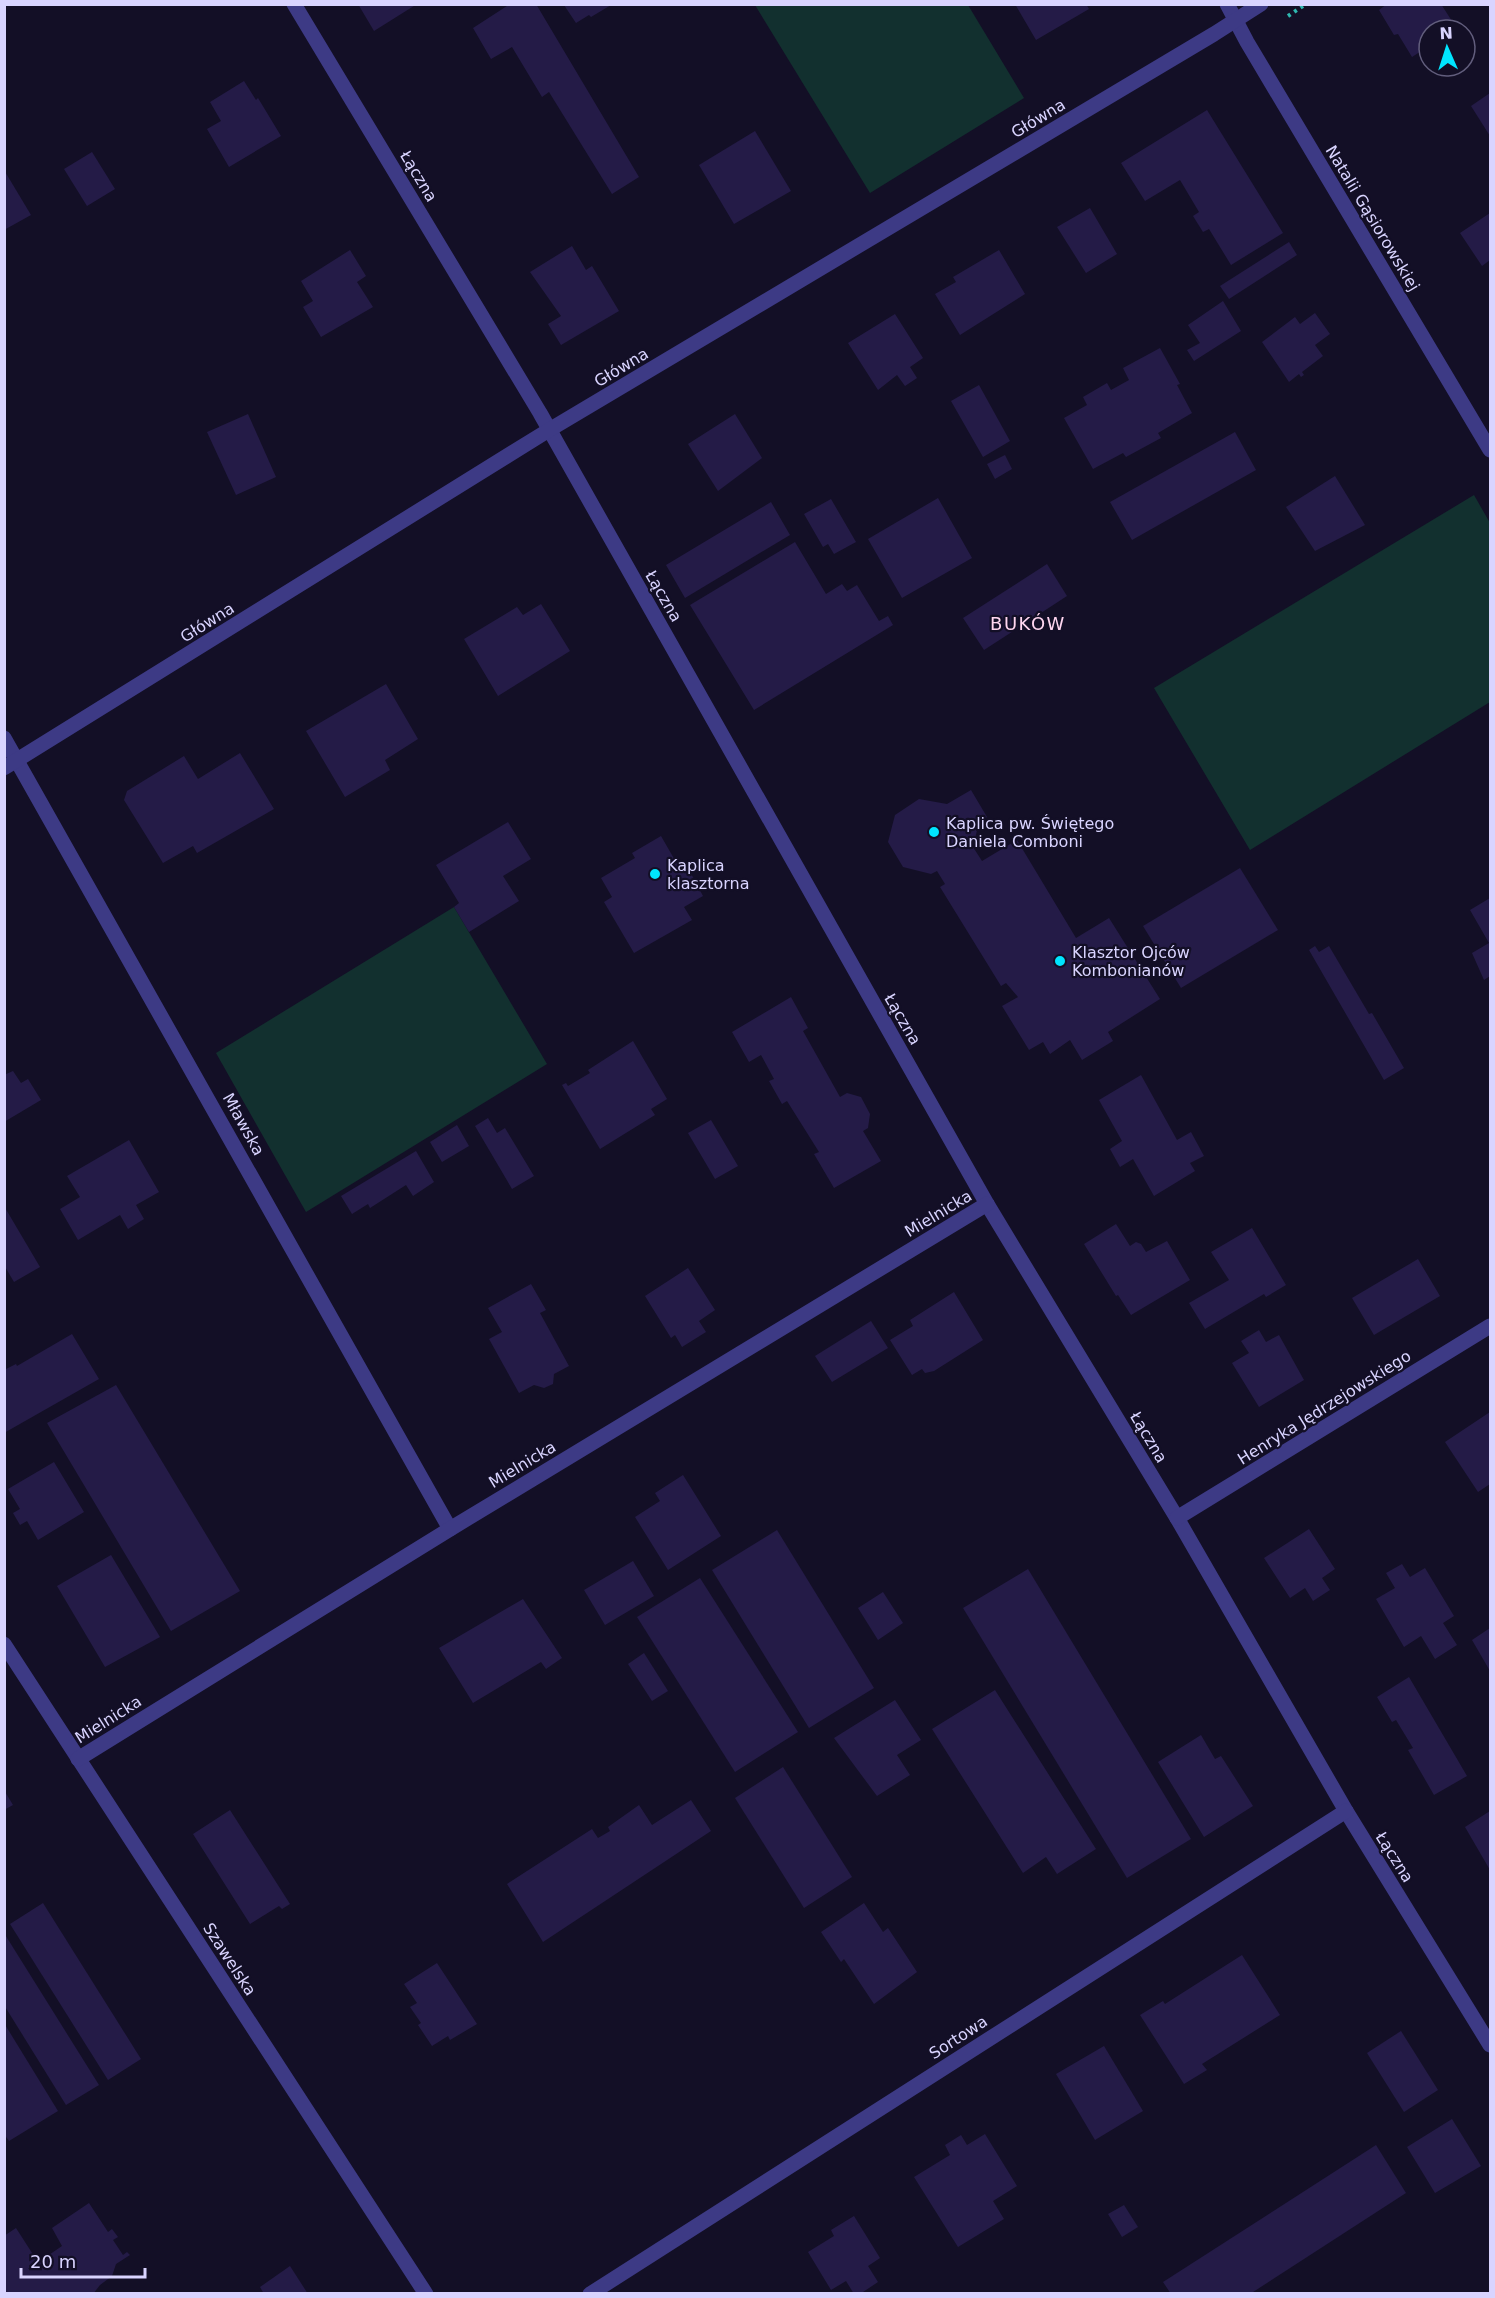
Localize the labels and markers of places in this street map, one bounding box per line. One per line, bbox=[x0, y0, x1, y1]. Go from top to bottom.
place label: Kaplica pw. Świętego Daniela Comboni bbox=[946, 814, 1114, 851]
marker: Kaplica pw. Świętego Daniela Comboni bbox=[927, 825, 941, 839]
place label: Kaplica klasztorna bbox=[667, 856, 750, 893]
marker: Kaplica klasztorna bbox=[648, 867, 662, 881]
place label: Klasztor Ojców Kombonianów bbox=[1072, 943, 1190, 980]
marker: Klasztor Ojców Kombonianów bbox=[1053, 954, 1067, 968]

